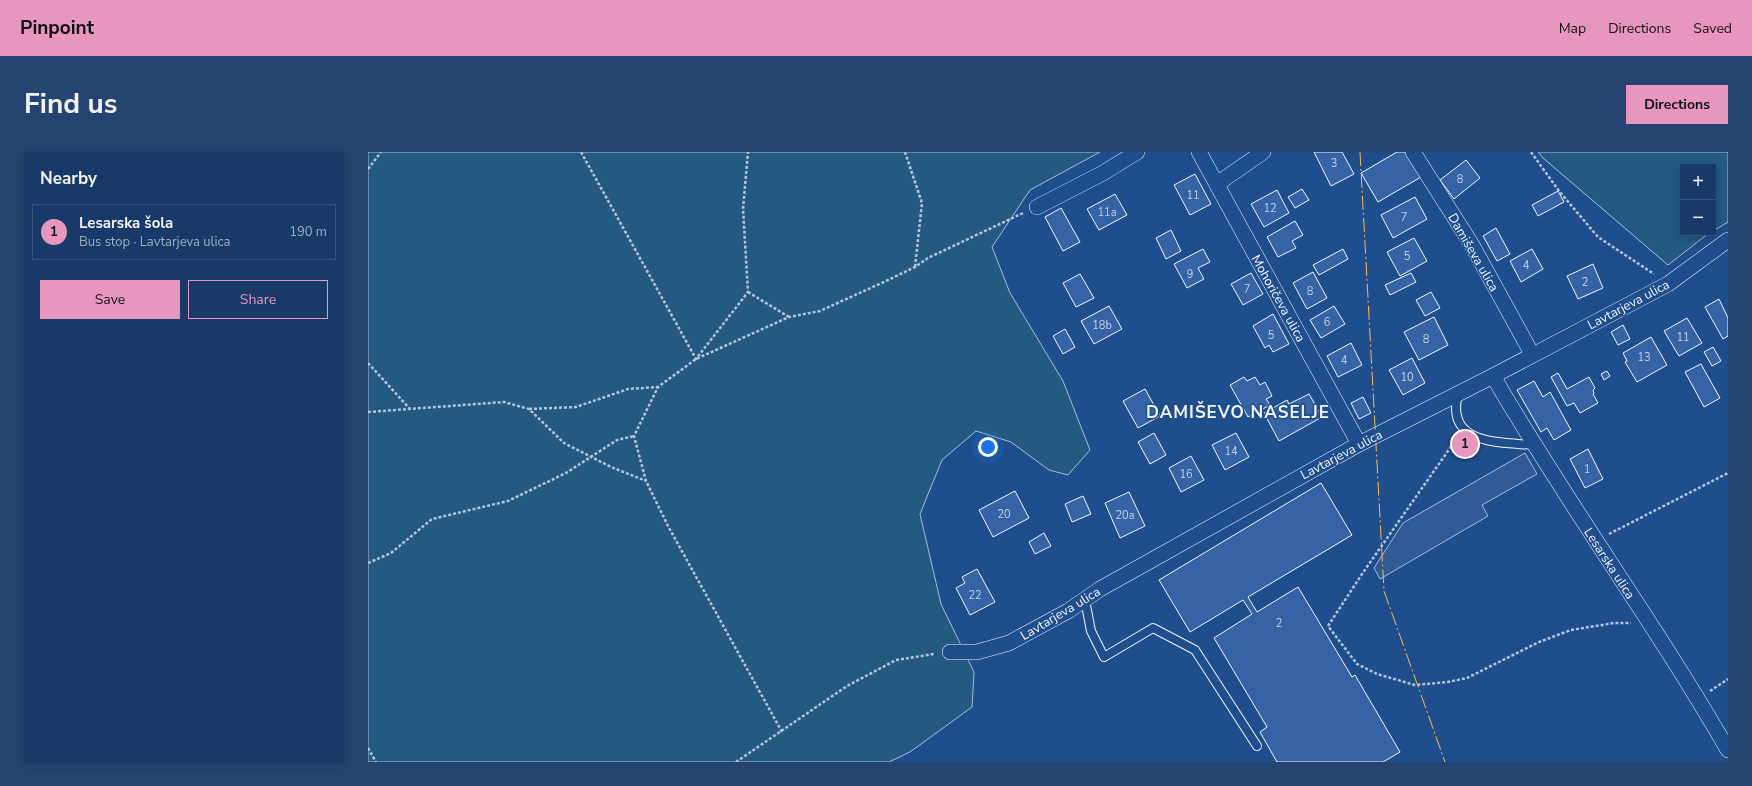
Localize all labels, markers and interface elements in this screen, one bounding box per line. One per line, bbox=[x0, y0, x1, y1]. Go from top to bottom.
text: Pinpoint bbox=[20, 15, 94, 41]
text: Map bbox=[1559, 19, 1586, 38]
text: Directions bbox=[1608, 19, 1671, 38]
text: Saved bbox=[1693, 19, 1732, 38]
text: Find us bbox=[24, 85, 118, 123]
button: Directions bbox=[1626, 85, 1728, 124]
house number: 3 bbox=[1331, 156, 1337, 171]
map controls bbox=[1680, 164, 1716, 236]
button: + bbox=[1680, 164, 1716, 200]
text: Nearby bbox=[40, 167, 97, 190]
house number: 8 bbox=[1457, 172, 1464, 187]
house number: 11 bbox=[1186, 188, 1200, 203]
button: − bbox=[1680, 200, 1716, 236]
house number: 12 bbox=[1263, 201, 1277, 216]
house number: 11a bbox=[1097, 205, 1117, 220]
house number: 7 bbox=[1401, 210, 1407, 225]
street label: Damiševa ulica bbox=[1443, 210, 1503, 295]
text: Lesarska šola bbox=[79, 213, 173, 233]
text: 1 bbox=[50, 223, 58, 241]
text: 190 m bbox=[289, 223, 327, 241]
text: Bus stop · Lavtarjeva ulica bbox=[79, 233, 230, 251]
house number: 5 bbox=[1404, 249, 1411, 264]
street label: Mohoričeva ulica bbox=[1247, 252, 1310, 345]
house number: 4 bbox=[1523, 258, 1530, 273]
house number: 9 bbox=[1187, 267, 1193, 282]
house number: 2 bbox=[1582, 275, 1588, 290]
street label: Lavtarjeva ulica bbox=[1584, 276, 1673, 334]
button: Save bbox=[40, 280, 180, 319]
button: Share bbox=[188, 280, 328, 319]
house number: 7 bbox=[1244, 282, 1250, 297]
house number: 8 bbox=[1307, 284, 1314, 299]
house number: 6 bbox=[1324, 315, 1331, 330]
house number: 18b bbox=[1092, 318, 1112, 333]
house number: 5 bbox=[1268, 328, 1275, 343]
house number: 11 bbox=[1676, 330, 1690, 345]
house number: 8 bbox=[1423, 332, 1430, 347]
house number: 13 bbox=[1637, 350, 1651, 365]
house number: 4 bbox=[1341, 353, 1348, 368]
house number: 10 bbox=[1400, 370, 1414, 385]
district label: DAMIŠEVO NASELJE bbox=[1146, 401, 1330, 424]
street label: Lavtarjeva ulica bbox=[1297, 426, 1386, 484]
pin: 1 bbox=[1452, 429, 1478, 459]
your location bbox=[978, 437, 998, 457]
house number: 14 bbox=[1224, 444, 1238, 459]
house number: 1 bbox=[1584, 462, 1590, 477]
house number: 16 bbox=[1179, 467, 1193, 482]
house number: 20 bbox=[997, 507, 1011, 522]
house number: 20a bbox=[1115, 508, 1135, 523]
street label: Lesarska ulica bbox=[1579, 524, 1639, 603]
street label: Lavtarjeva ulica bbox=[1017, 583, 1104, 645]
house number: 22 bbox=[968, 588, 982, 603]
house number: 2 bbox=[1276, 616, 1282, 631]

